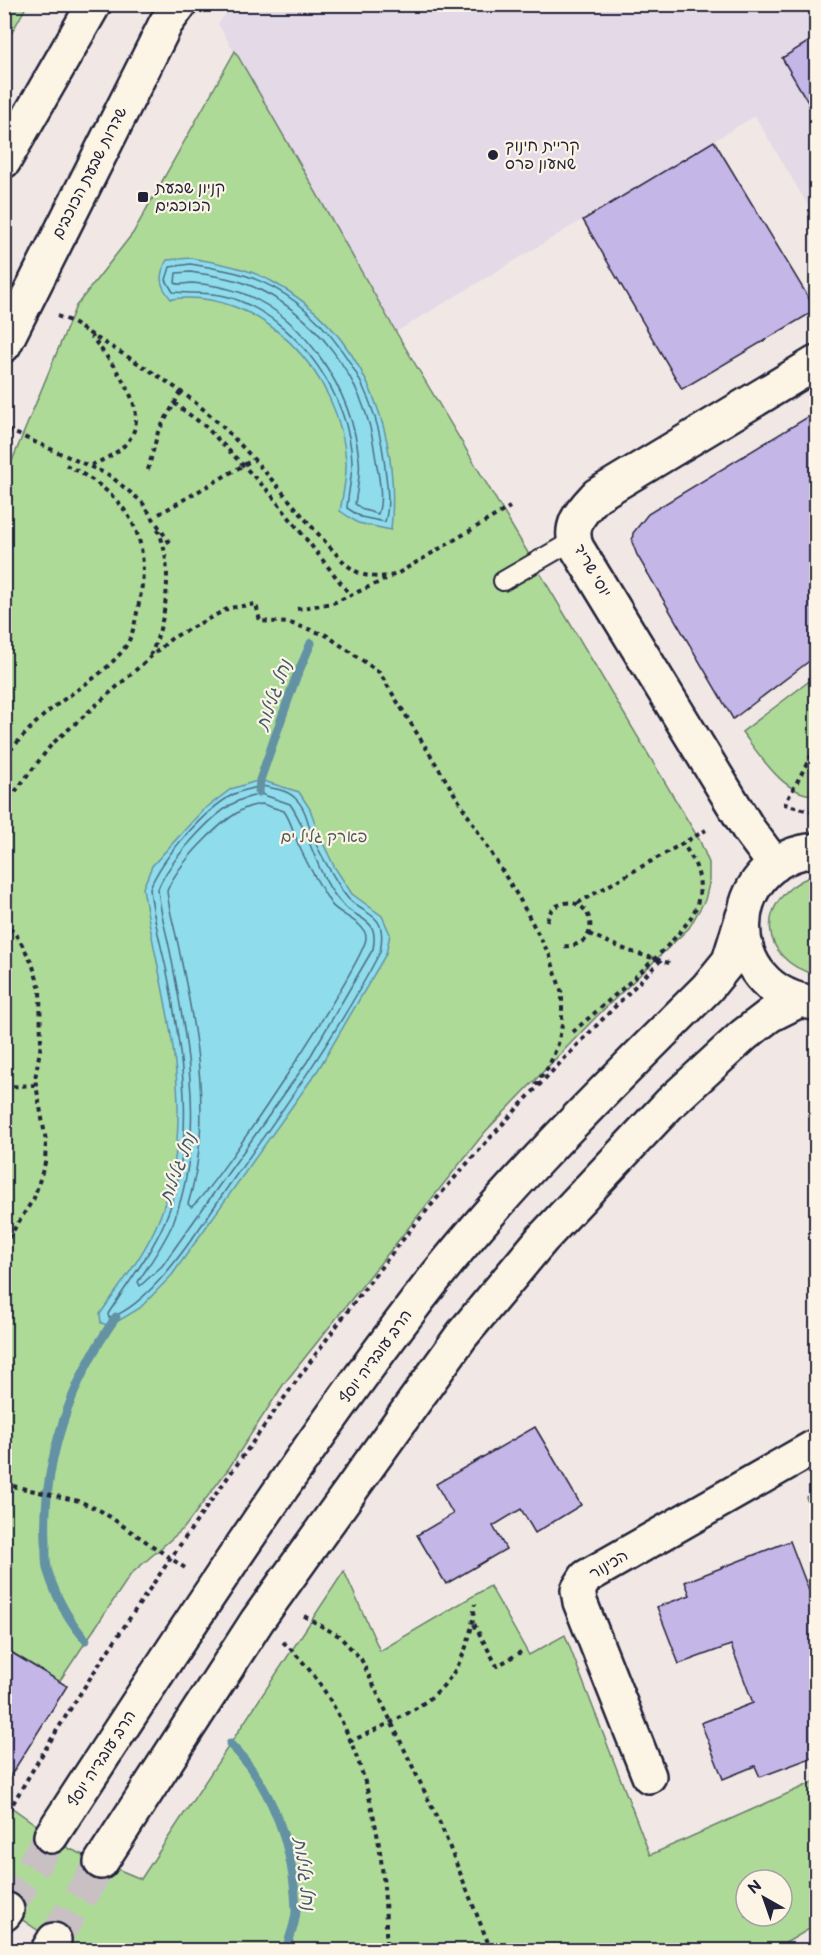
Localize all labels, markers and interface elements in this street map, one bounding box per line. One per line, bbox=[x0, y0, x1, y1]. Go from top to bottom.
street label: שדרות שבעת הכוכבים bbox=[49, 104, 132, 242]
place label: קריית חינוך שמעון פרס bbox=[505, 137, 580, 174]
marker: קריית חינוך שמעון פרס bbox=[486, 148, 500, 162]
place label: קניון שבעת הכוכבים bbox=[154, 179, 225, 216]
marker: קניון שבעת הכוכבים bbox=[136, 190, 150, 204]
street label: יוסי שריד bbox=[569, 541, 615, 601]
water label: נחל גלילות bbox=[251, 656, 297, 735]
park label: פארק גליל ים bbox=[281, 828, 368, 847]
water label: נחל גלילות bbox=[154, 1129, 201, 1208]
street label: הרב עובדיה יוסף bbox=[336, 1306, 416, 1408]
street label: הכינור bbox=[586, 1546, 632, 1584]
street label: הרב עובדיה יוסף bbox=[64, 1707, 140, 1811]
water label: נחל גלילות bbox=[289, 1835, 319, 1913]
north arrow bbox=[734, 1868, 794, 1928]
text: N bbox=[745, 1877, 766, 1899]

